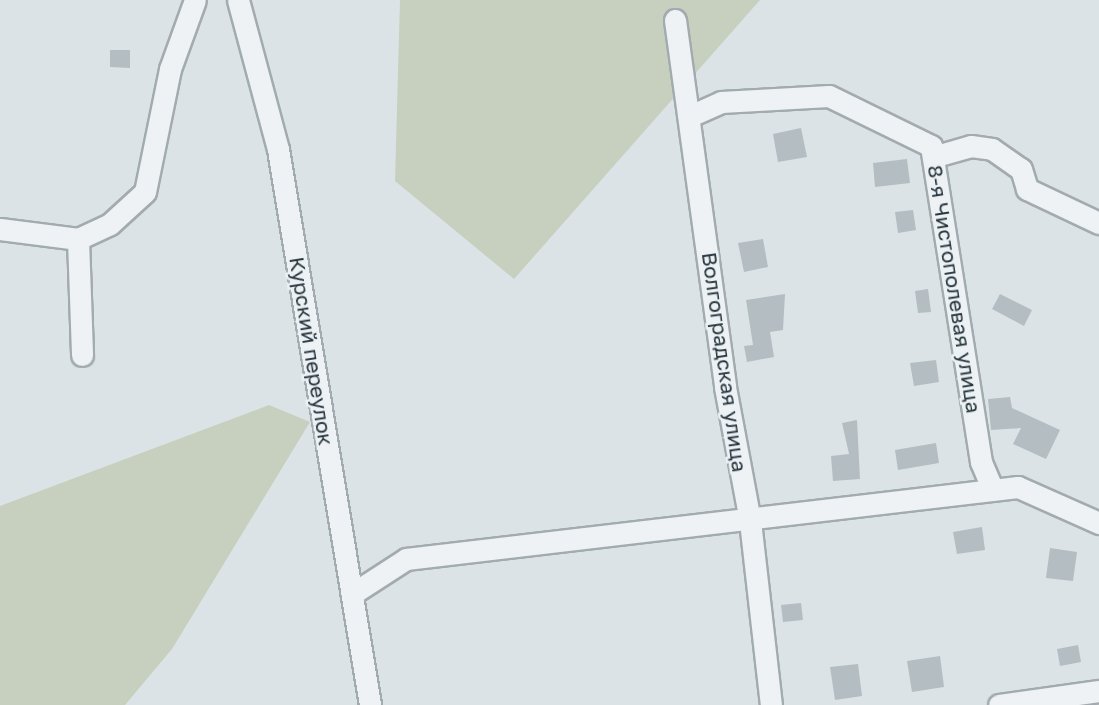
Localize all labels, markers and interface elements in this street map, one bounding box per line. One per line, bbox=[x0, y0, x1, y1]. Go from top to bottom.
street label: 8-я Чистополевая улица bbox=[923, 163, 987, 415]
street label: Волгоградская улица bbox=[697, 250, 753, 474]
street label: Курский переулок bbox=[285, 255, 339, 447]

